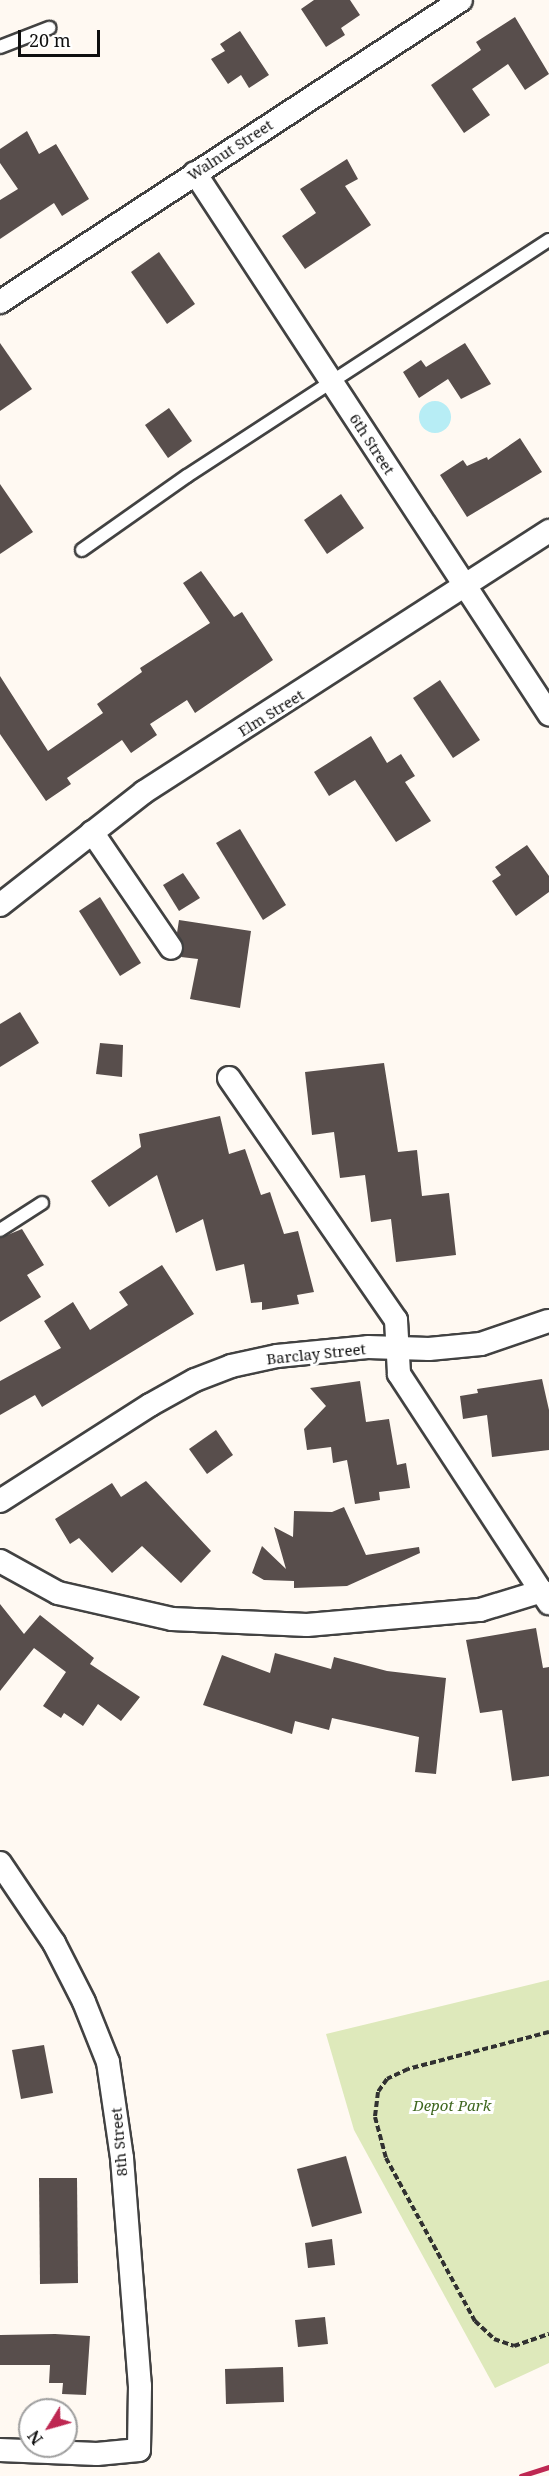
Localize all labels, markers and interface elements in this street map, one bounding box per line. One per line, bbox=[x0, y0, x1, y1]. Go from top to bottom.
scale bar bbox=[21, 18, 104, 56]
text: 20 m bbox=[29, 28, 71, 52]
street label: Walnut Street bbox=[184, 116, 276, 184]
street label: 6th Street bbox=[346, 410, 398, 478]
street label: Elm Street bbox=[235, 686, 307, 740]
street label: Barclay Street bbox=[265, 1340, 367, 1368]
park label: Depot Park bbox=[413, 2097, 491, 2115]
street label: 8th Street bbox=[107, 2107, 131, 2177]
north arrow bbox=[18, 2398, 78, 2458]
text: N bbox=[23, 2426, 48, 2449]

